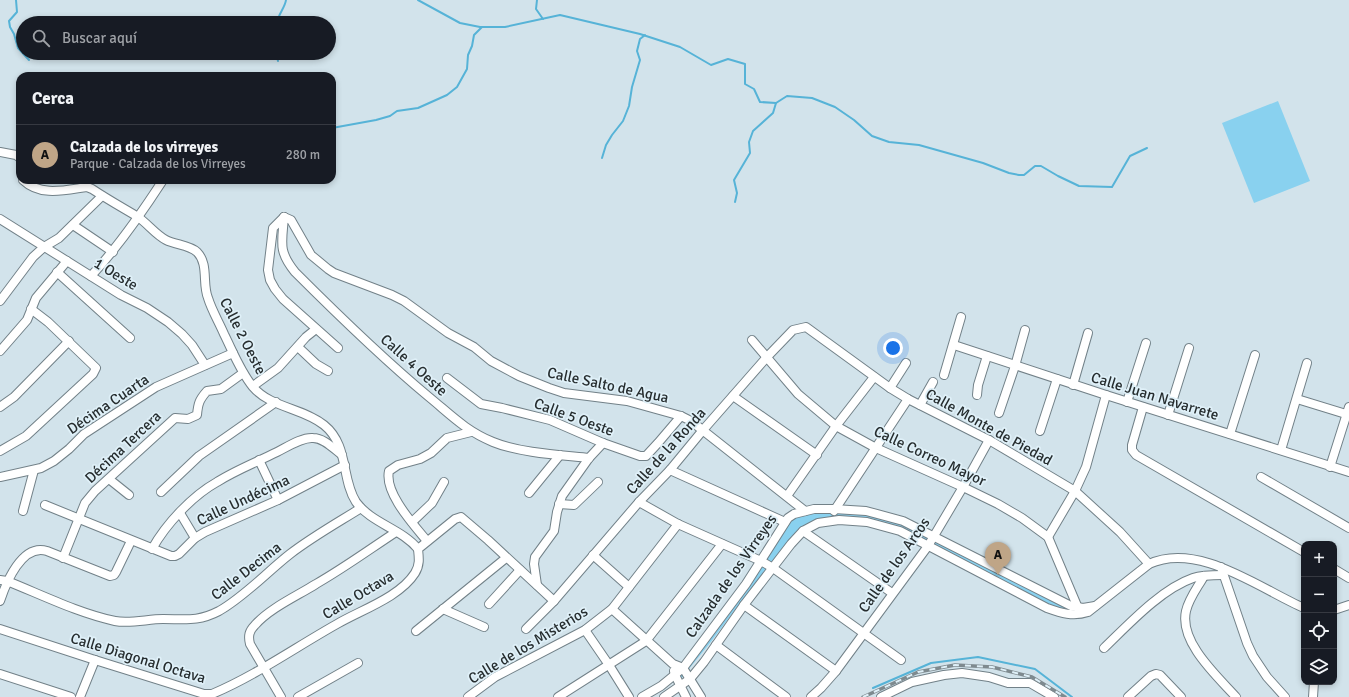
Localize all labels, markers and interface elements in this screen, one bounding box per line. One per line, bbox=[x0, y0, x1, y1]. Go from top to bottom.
search box bbox=[16, 16, 336, 60]
icon: search bbox=[30, 27, 52, 49]
text: Buscar aquí bbox=[62, 29, 137, 47]
text: Cerca bbox=[32, 88, 74, 109]
text: Calzada de los virreyes bbox=[70, 138, 218, 156]
text: A bbox=[41, 147, 49, 163]
text: 280 m bbox=[286, 147, 320, 163]
text: Parque · Calzada de los Virreyes bbox=[70, 156, 246, 172]
street label: 1 Oeste bbox=[91, 254, 141, 294]
street label: Calle 2 Oeste bbox=[216, 295, 270, 377]
street label: Calle 4 Oeste bbox=[377, 330, 451, 400]
your location bbox=[883, 338, 903, 358]
street label: Calle Salto de Agua bbox=[546, 363, 670, 407]
street label: Calle Juan Navarrete bbox=[1089, 368, 1221, 424]
street label: Décima Cuarta bbox=[64, 370, 152, 438]
street label: Calle Monte de Piedad bbox=[922, 385, 1056, 469]
street label: Calle 5 Oeste bbox=[532, 394, 616, 440]
street label: Calle de la Ronda bbox=[622, 404, 710, 498]
street label: Décima Tercera bbox=[81, 407, 165, 487]
street label: Calle Correo Mayor bbox=[871, 422, 989, 490]
street label: Calle Undécima bbox=[194, 471, 292, 529]
street label: Calzada de los Virreyes bbox=[682, 510, 781, 641]
street label: Calle de los Arcos bbox=[854, 513, 934, 616]
street label: Calle Decima bbox=[207, 538, 285, 604]
map controls bbox=[1301, 541, 1337, 685]
button: + bbox=[1301, 541, 1337, 577]
pin: A bbox=[985, 542, 1011, 575]
street label: Calle Octava bbox=[319, 567, 397, 623]
button: − bbox=[1301, 577, 1337, 613]
street label: Calle de los Misterios bbox=[465, 602, 591, 688]
button: locate bbox=[1301, 613, 1337, 649]
street label: Calle Diagonal Octava bbox=[68, 629, 208, 687]
button: layers bbox=[1301, 649, 1337, 685]

